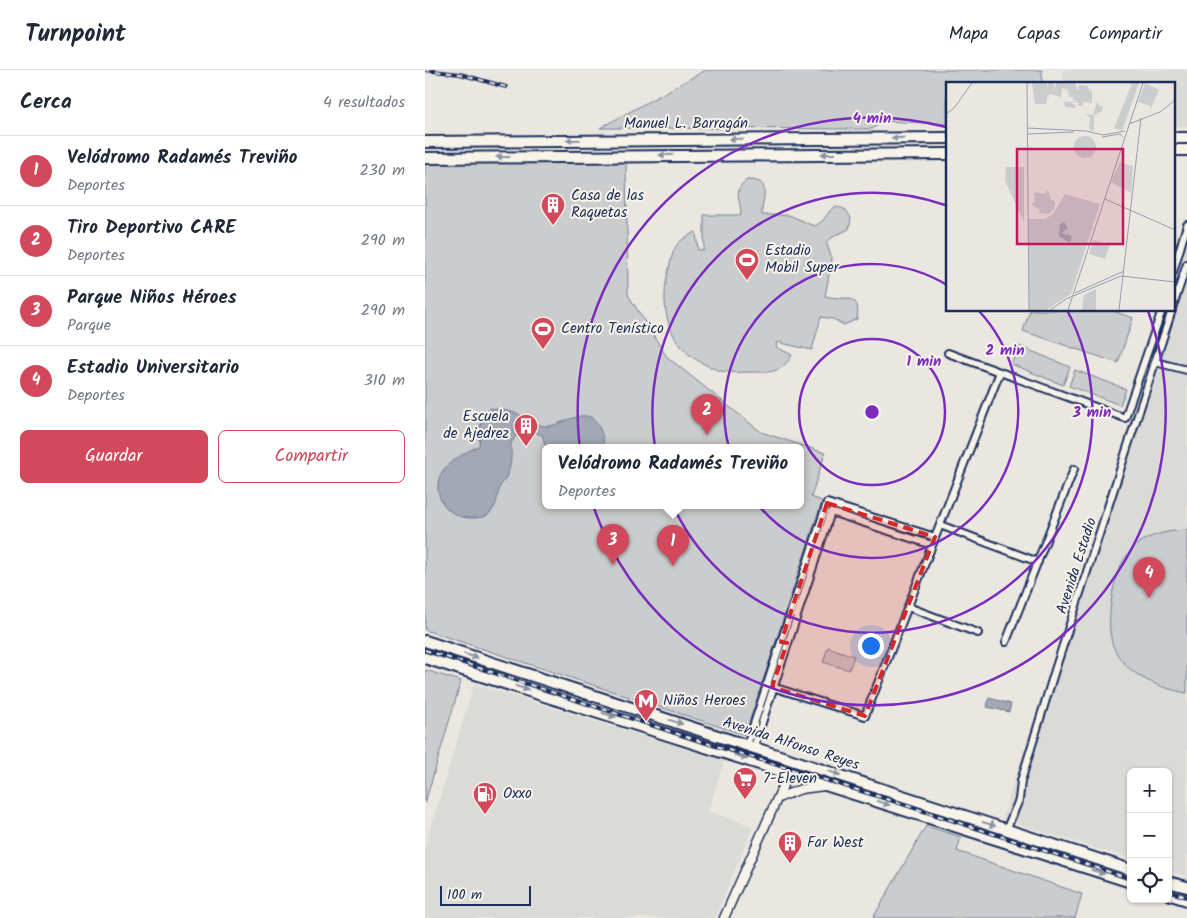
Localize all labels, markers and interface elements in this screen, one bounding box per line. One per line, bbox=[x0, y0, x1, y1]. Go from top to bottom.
text: Turnpoint bbox=[25, 15, 126, 54]
text: Mapa bbox=[949, 20, 989, 49]
text: Capas bbox=[1017, 20, 1061, 49]
text: Compartir bbox=[1089, 20, 1162, 49]
inset map bbox=[946, 82, 1175, 311]
text: Cerca bbox=[20, 86, 72, 119]
text: 4 resultados bbox=[323, 90, 405, 115]
text: 4 min bbox=[853, 107, 891, 131]
street label: Manuel L. Barragán bbox=[624, 112, 748, 136]
one-way arrow bbox=[890, 134, 906, 142]
one-way arrow bbox=[728, 135, 744, 143]
one-way arrow bbox=[565, 136, 581, 144]
text: Velódromo Radamés Treviño bbox=[67, 143, 297, 173]
one-way arrow bbox=[820, 150, 836, 158]
one-way arrow bbox=[658, 152, 674, 160]
one-way arrow bbox=[495, 153, 511, 161]
text: 1 bbox=[34, 158, 38, 183]
text: 230 m bbox=[359, 158, 405, 183]
text: Deportes bbox=[67, 173, 125, 198]
place label: Casa de las Raquetas bbox=[571, 184, 644, 225]
building icon: Casa de las Raquetas bbox=[540, 192, 566, 226]
text: Tiro Deportivo CARE bbox=[67, 213, 236, 243]
text: 2 bbox=[31, 228, 41, 253]
text: 290 m bbox=[361, 228, 405, 253]
place label: Estadio Mobil Super bbox=[765, 239, 840, 280]
text: Deportes bbox=[67, 243, 125, 268]
sports icon: Estadio Mobil Super bbox=[734, 247, 760, 281]
text: Parque Niños Héroes bbox=[67, 283, 237, 313]
text: 3 bbox=[32, 298, 40, 323]
text: 290 m bbox=[361, 298, 405, 323]
text: Parque bbox=[67, 313, 111, 338]
sports icon: Centro Tenístico bbox=[530, 316, 556, 350]
place label: Centro Tenístico bbox=[561, 317, 664, 341]
text: 2 min bbox=[985, 339, 1025, 363]
text: 1 min bbox=[907, 350, 941, 374]
text: Estadio Universitario bbox=[67, 353, 239, 383]
text: 4 bbox=[32, 368, 40, 393]
text: 310 m bbox=[364, 368, 405, 393]
text: Deportes bbox=[67, 383, 125, 408]
pin: 2 bbox=[691, 394, 723, 435]
text: 3 min bbox=[1072, 401, 1111, 425]
centre of rings bbox=[863, 403, 881, 421]
place label: Escuela de Ajedrez bbox=[443, 405, 509, 446]
building icon: Escuela de Ajedrez bbox=[513, 413, 539, 447]
button: Guardar bbox=[20, 430, 208, 483]
button: Compartir bbox=[218, 430, 405, 483]
popup bbox=[542, 444, 804, 509]
text: Velódromo Radamés Treviño bbox=[558, 449, 788, 479]
text: Deportes bbox=[558, 479, 616, 504]
street label: Avenida Estadio bbox=[1050, 514, 1104, 617]
pin: 3 bbox=[597, 524, 629, 565]
pin: 1 bbox=[657, 525, 689, 566]
pin: 4 bbox=[1133, 557, 1165, 598]
your location bbox=[858, 633, 884, 659]
one-way arrow bbox=[464, 652, 479, 660]
one-way arrow bbox=[514, 685, 529, 693]
metro station icon: Niños Heroes bbox=[633, 688, 659, 722]
place label: Niños Heroes bbox=[663, 689, 746, 713]
street label: Avenida Alfonso Reyes bbox=[720, 711, 863, 778]
one-way arrow bbox=[602, 712, 617, 720]
one-way arrow bbox=[669, 718, 684, 726]
one-way arrow bbox=[733, 754, 748, 761]
supermarket icon: 7-Eleven bbox=[732, 766, 758, 800]
place label: 7-Eleven bbox=[763, 767, 817, 791]
map controls bbox=[1127, 768, 1172, 903]
button: + bbox=[1127, 768, 1172, 813]
one-way arrow bbox=[827, 770, 842, 778]
fuel station icon: Oxxo bbox=[472, 781, 498, 815]
place label: Oxxo bbox=[503, 782, 532, 806]
one-way arrow bbox=[875, 799, 890, 807]
button: − bbox=[1127, 813, 1172, 858]
one-way arrow bbox=[982, 820, 997, 828]
building icon: Far West bbox=[777, 830, 803, 864]
place label: Far West bbox=[807, 831, 864, 855]
button: locate bbox=[1127, 858, 1172, 903]
one-way arrow bbox=[1090, 868, 1105, 876]
scale bar bbox=[440, 883, 531, 906]
text: 100 m bbox=[447, 884, 482, 906]

